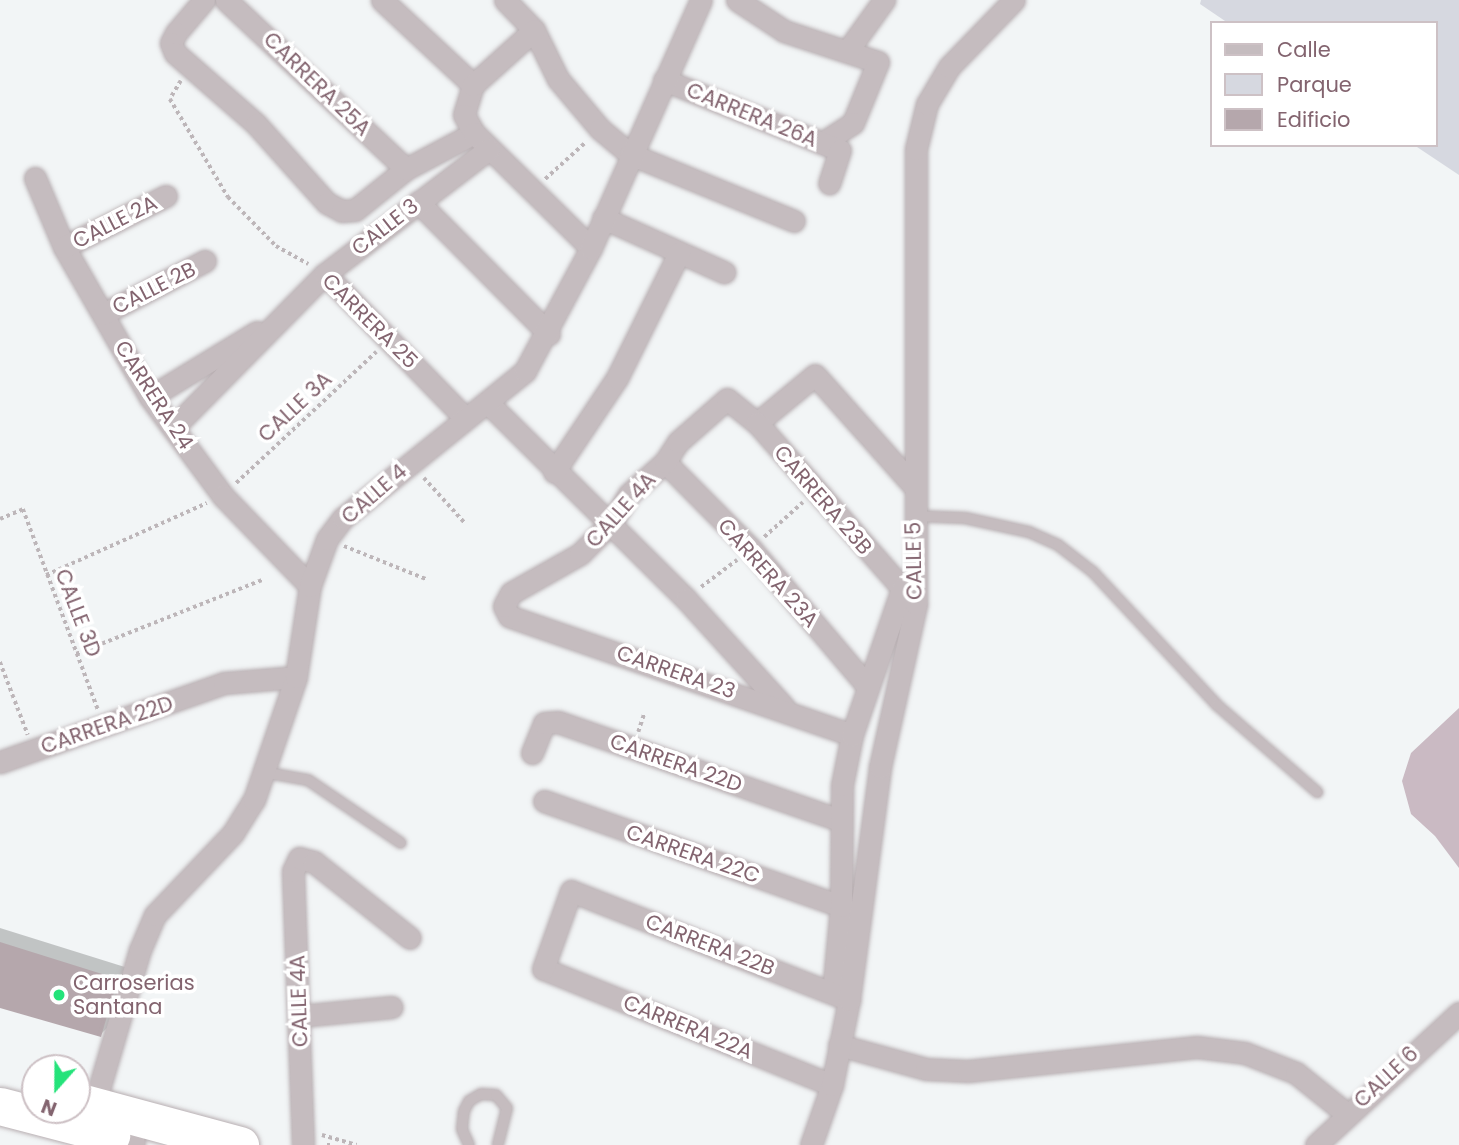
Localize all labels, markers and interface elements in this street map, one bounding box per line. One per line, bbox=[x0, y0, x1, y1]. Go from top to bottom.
legend bbox=[1210, 21, 1438, 147]
street label: CARRERA 25A bbox=[258, 27, 376, 141]
text: Calle bbox=[1277, 35, 1331, 64]
text: Parque bbox=[1277, 70, 1352, 99]
street label: CARRERA 26A bbox=[683, 77, 821, 153]
text: Edificio bbox=[1277, 105, 1351, 134]
street label: CALLE 2A bbox=[69, 190, 161, 254]
street label: CALLE 3 bbox=[347, 193, 423, 261]
street label: CALLE 2B bbox=[108, 256, 200, 320]
street label: CARRERA 25 bbox=[317, 268, 423, 374]
street label: CARRERA 24 bbox=[110, 336, 198, 454]
street label: CALLE 3A bbox=[253, 367, 337, 447]
street label: CARRERA 23B bbox=[769, 440, 877, 560]
street label: CALLE 4 bbox=[336, 459, 412, 529]
street label: CALLE 4A bbox=[581, 467, 661, 553]
street label: CARRERA 23A bbox=[713, 513, 823, 633]
street label: CALLE 5 bbox=[901, 522, 927, 600]
street label: CALLE 3D bbox=[50, 565, 106, 661]
street label: CARRERA 23 bbox=[613, 640, 739, 704]
street label: CARRERA 22D bbox=[38, 691, 176, 759]
street label: CARRERA 22D bbox=[607, 729, 745, 797]
street label: CARRERA 22C bbox=[623, 819, 763, 889]
street label: CARRERA 22B bbox=[642, 909, 778, 981]
street label: CALLE 4A bbox=[285, 954, 313, 1048]
place label: Carroserias Santana bbox=[73, 970, 195, 1020]
marker: Carroserias Santana bbox=[51, 987, 67, 1003]
street label: CARRERA 22A bbox=[620, 990, 756, 1064]
street label: CALLE 6 bbox=[1349, 1041, 1423, 1113]
north arrow bbox=[21, 1054, 91, 1124]
text: N bbox=[38, 1092, 61, 1122]

